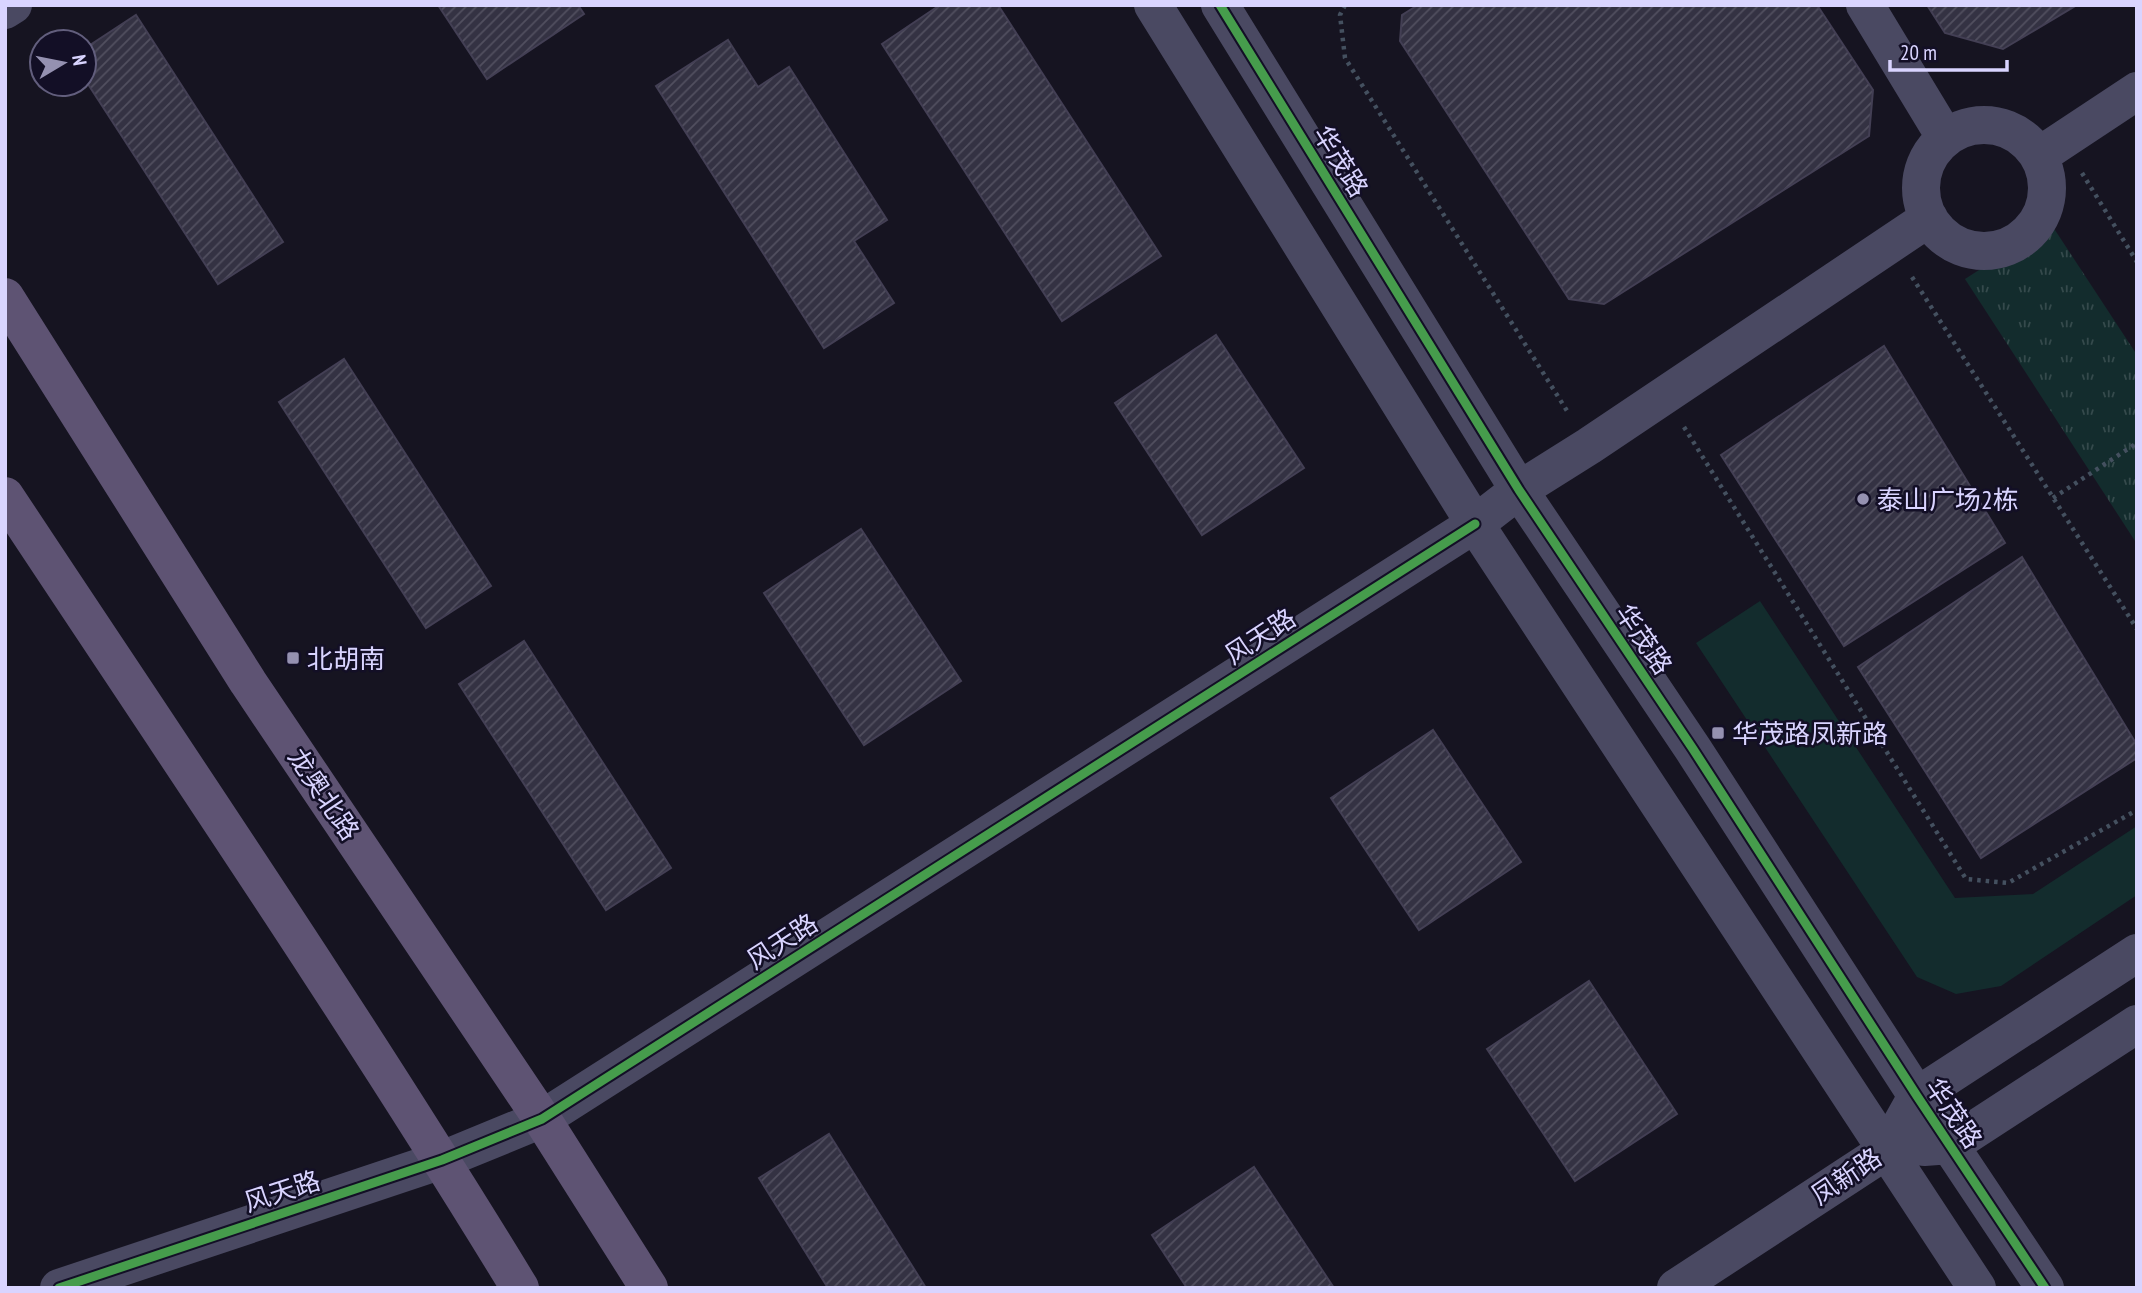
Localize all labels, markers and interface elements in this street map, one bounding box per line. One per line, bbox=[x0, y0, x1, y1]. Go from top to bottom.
north arrow bbox=[28, 28, 98, 98]
scale bar bbox=[1890, 28, 2007, 72]
text: 20 m bbox=[1900, 39, 1937, 66]
text: N bbox=[67, 53, 92, 67]
street label: 华茂路 bbox=[1306, 119, 1376, 203]
place label: 泰山广场2栋 bbox=[1877, 483, 2019, 516]
marker: 泰山广场2栋 bbox=[1855, 491, 1871, 507]
street label: 华茂路 bbox=[1609, 597, 1679, 681]
street label: 风天路 bbox=[1218, 601, 1302, 671]
place label: 北胡南 bbox=[307, 642, 385, 675]
marker: 北胡南 bbox=[285, 650, 301, 666]
place label: 华茂路凤新路 bbox=[1732, 717, 1888, 750]
marker: 华茂路凤新路 bbox=[1710, 725, 1726, 741]
street label: 龙奥北路 bbox=[281, 742, 367, 846]
street label: 风天路 bbox=[740, 906, 824, 976]
street label: 华茂路 bbox=[1919, 1071, 1989, 1155]
street label: 凤新路 bbox=[1804, 1141, 1888, 1211]
street label: 风天路 bbox=[240, 1163, 324, 1219]

